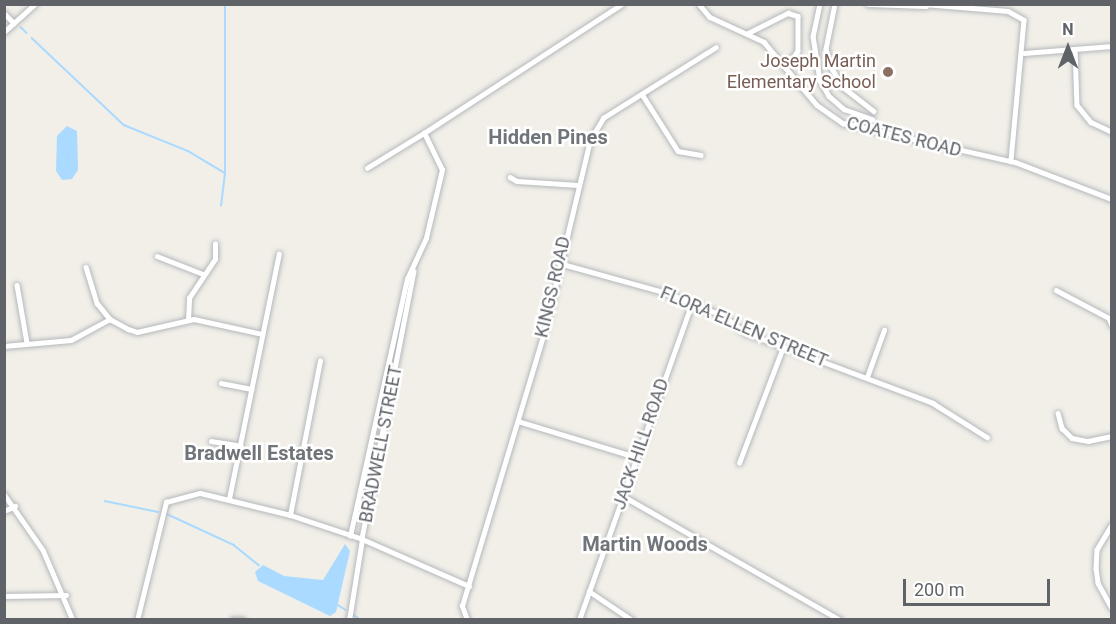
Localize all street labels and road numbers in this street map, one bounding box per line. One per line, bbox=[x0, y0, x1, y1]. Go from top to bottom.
street label: COATES ROAD bbox=[844, 112, 964, 162]
street label: KINGS ROAD bbox=[531, 234, 575, 340]
street label: FLORA ELLEN STREET bbox=[657, 282, 831, 372]
street label: BRADWELL STREET bbox=[355, 364, 407, 524]
street label: JACK HILL ROAD bbox=[608, 376, 674, 512]

